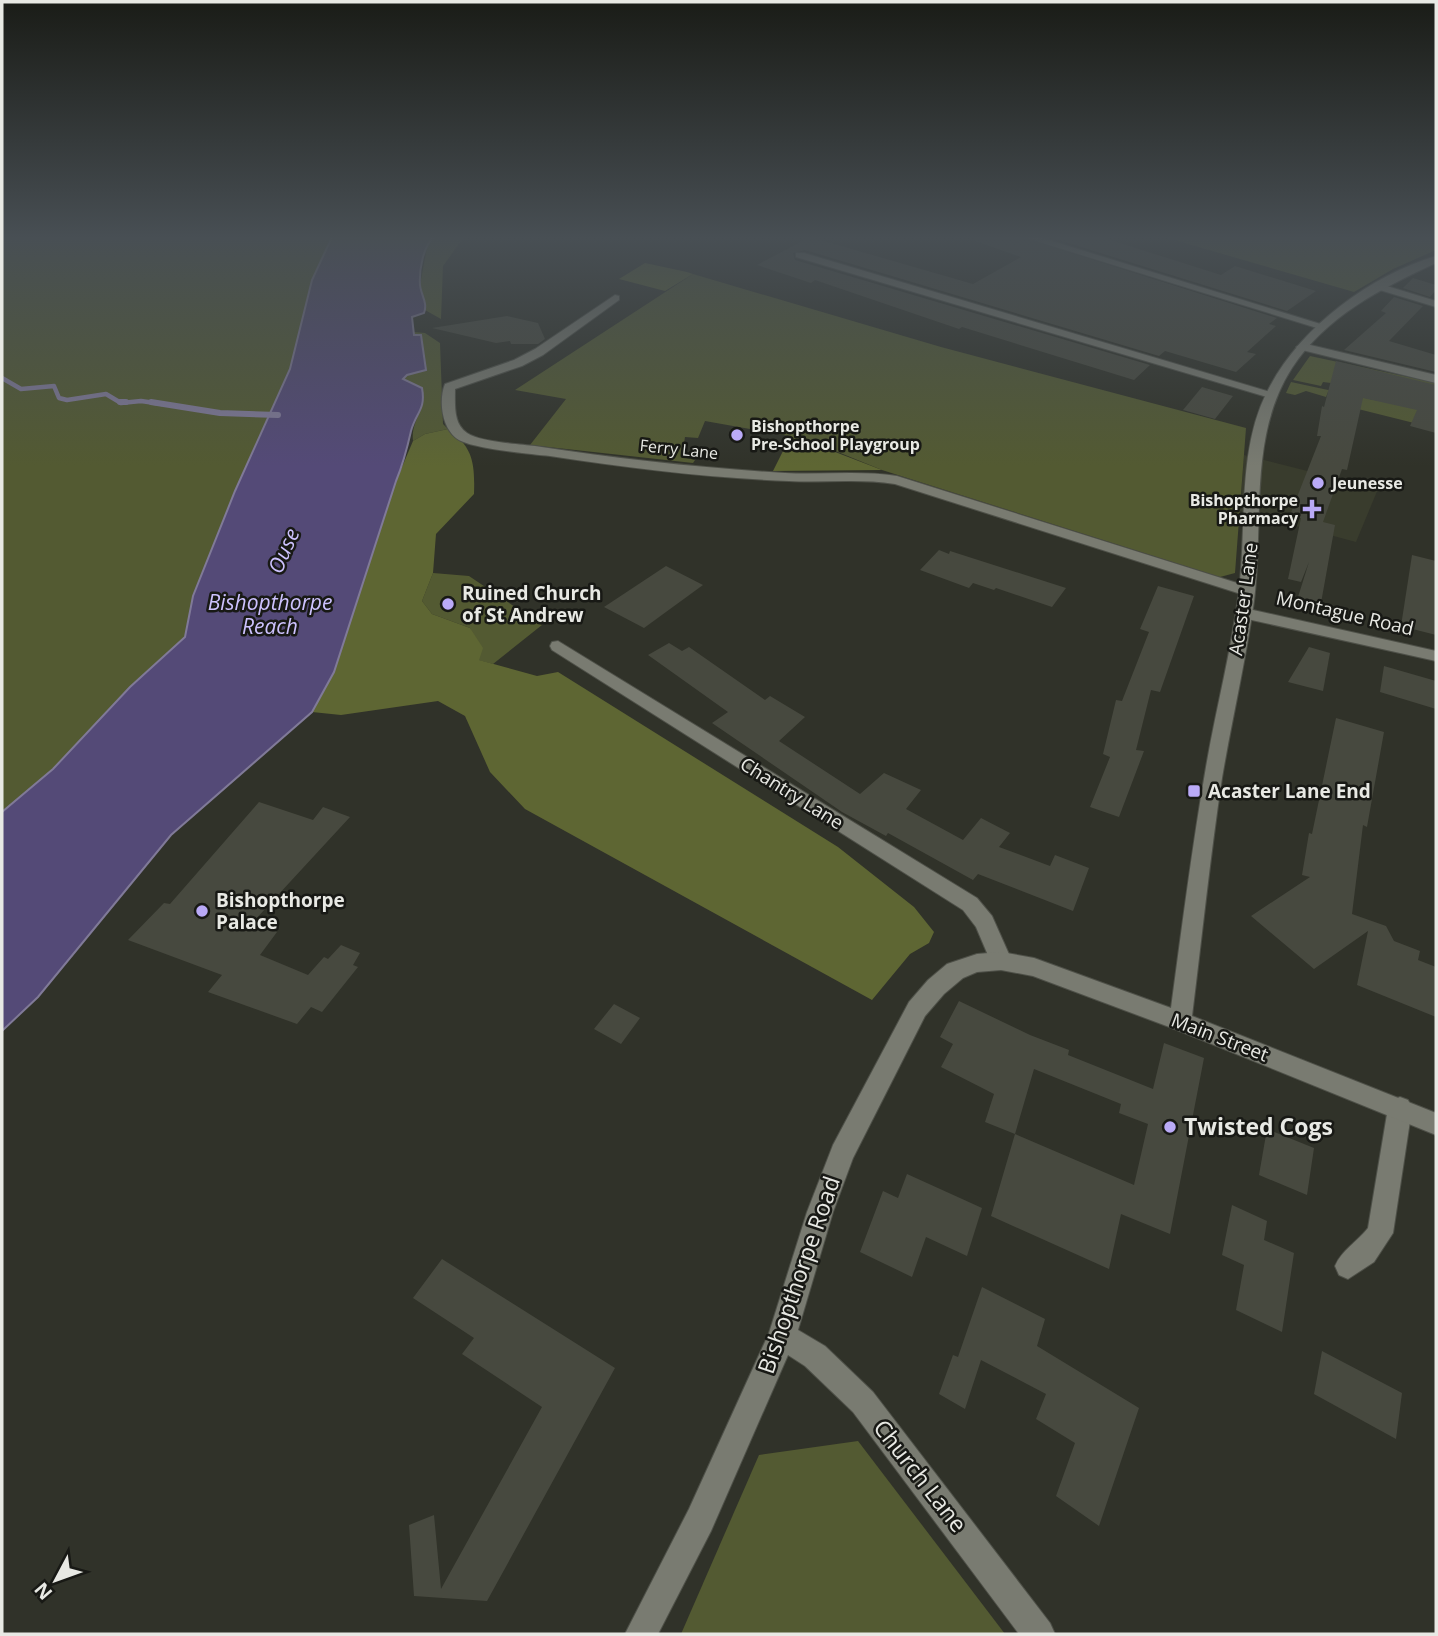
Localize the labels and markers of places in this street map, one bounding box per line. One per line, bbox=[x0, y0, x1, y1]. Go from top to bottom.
place label: Bishopthorpe Pre-School Playgroup bbox=[751, 415, 920, 455]
marker: Bishopthorpe Pre-School Playgroup bbox=[729, 427, 745, 443]
place label: Jeunesse bbox=[1330, 472, 1403, 494]
marker: Jeunesse bbox=[1310, 475, 1326, 491]
place label: Bishopthorpe Pharmacy bbox=[1190, 489, 1299, 529]
marker: Bishopthorpe Pharmacy bbox=[1304, 501, 1320, 517]
place label: Ruined Church of St Andrew bbox=[462, 580, 601, 628]
marker: Ruined Church of St Andrew bbox=[440, 596, 456, 612]
place label: Acaster Lane End bbox=[1208, 778, 1371, 804]
marker: Acaster Lane End bbox=[1186, 783, 1202, 799]
place label: Bishopthorpe Palace bbox=[216, 887, 345, 935]
marker: Bishopthorpe Palace bbox=[194, 903, 210, 919]
place label: Twisted Cogs bbox=[1184, 1110, 1333, 1142]
marker: Twisted Cogs bbox=[1162, 1119, 1178, 1135]

